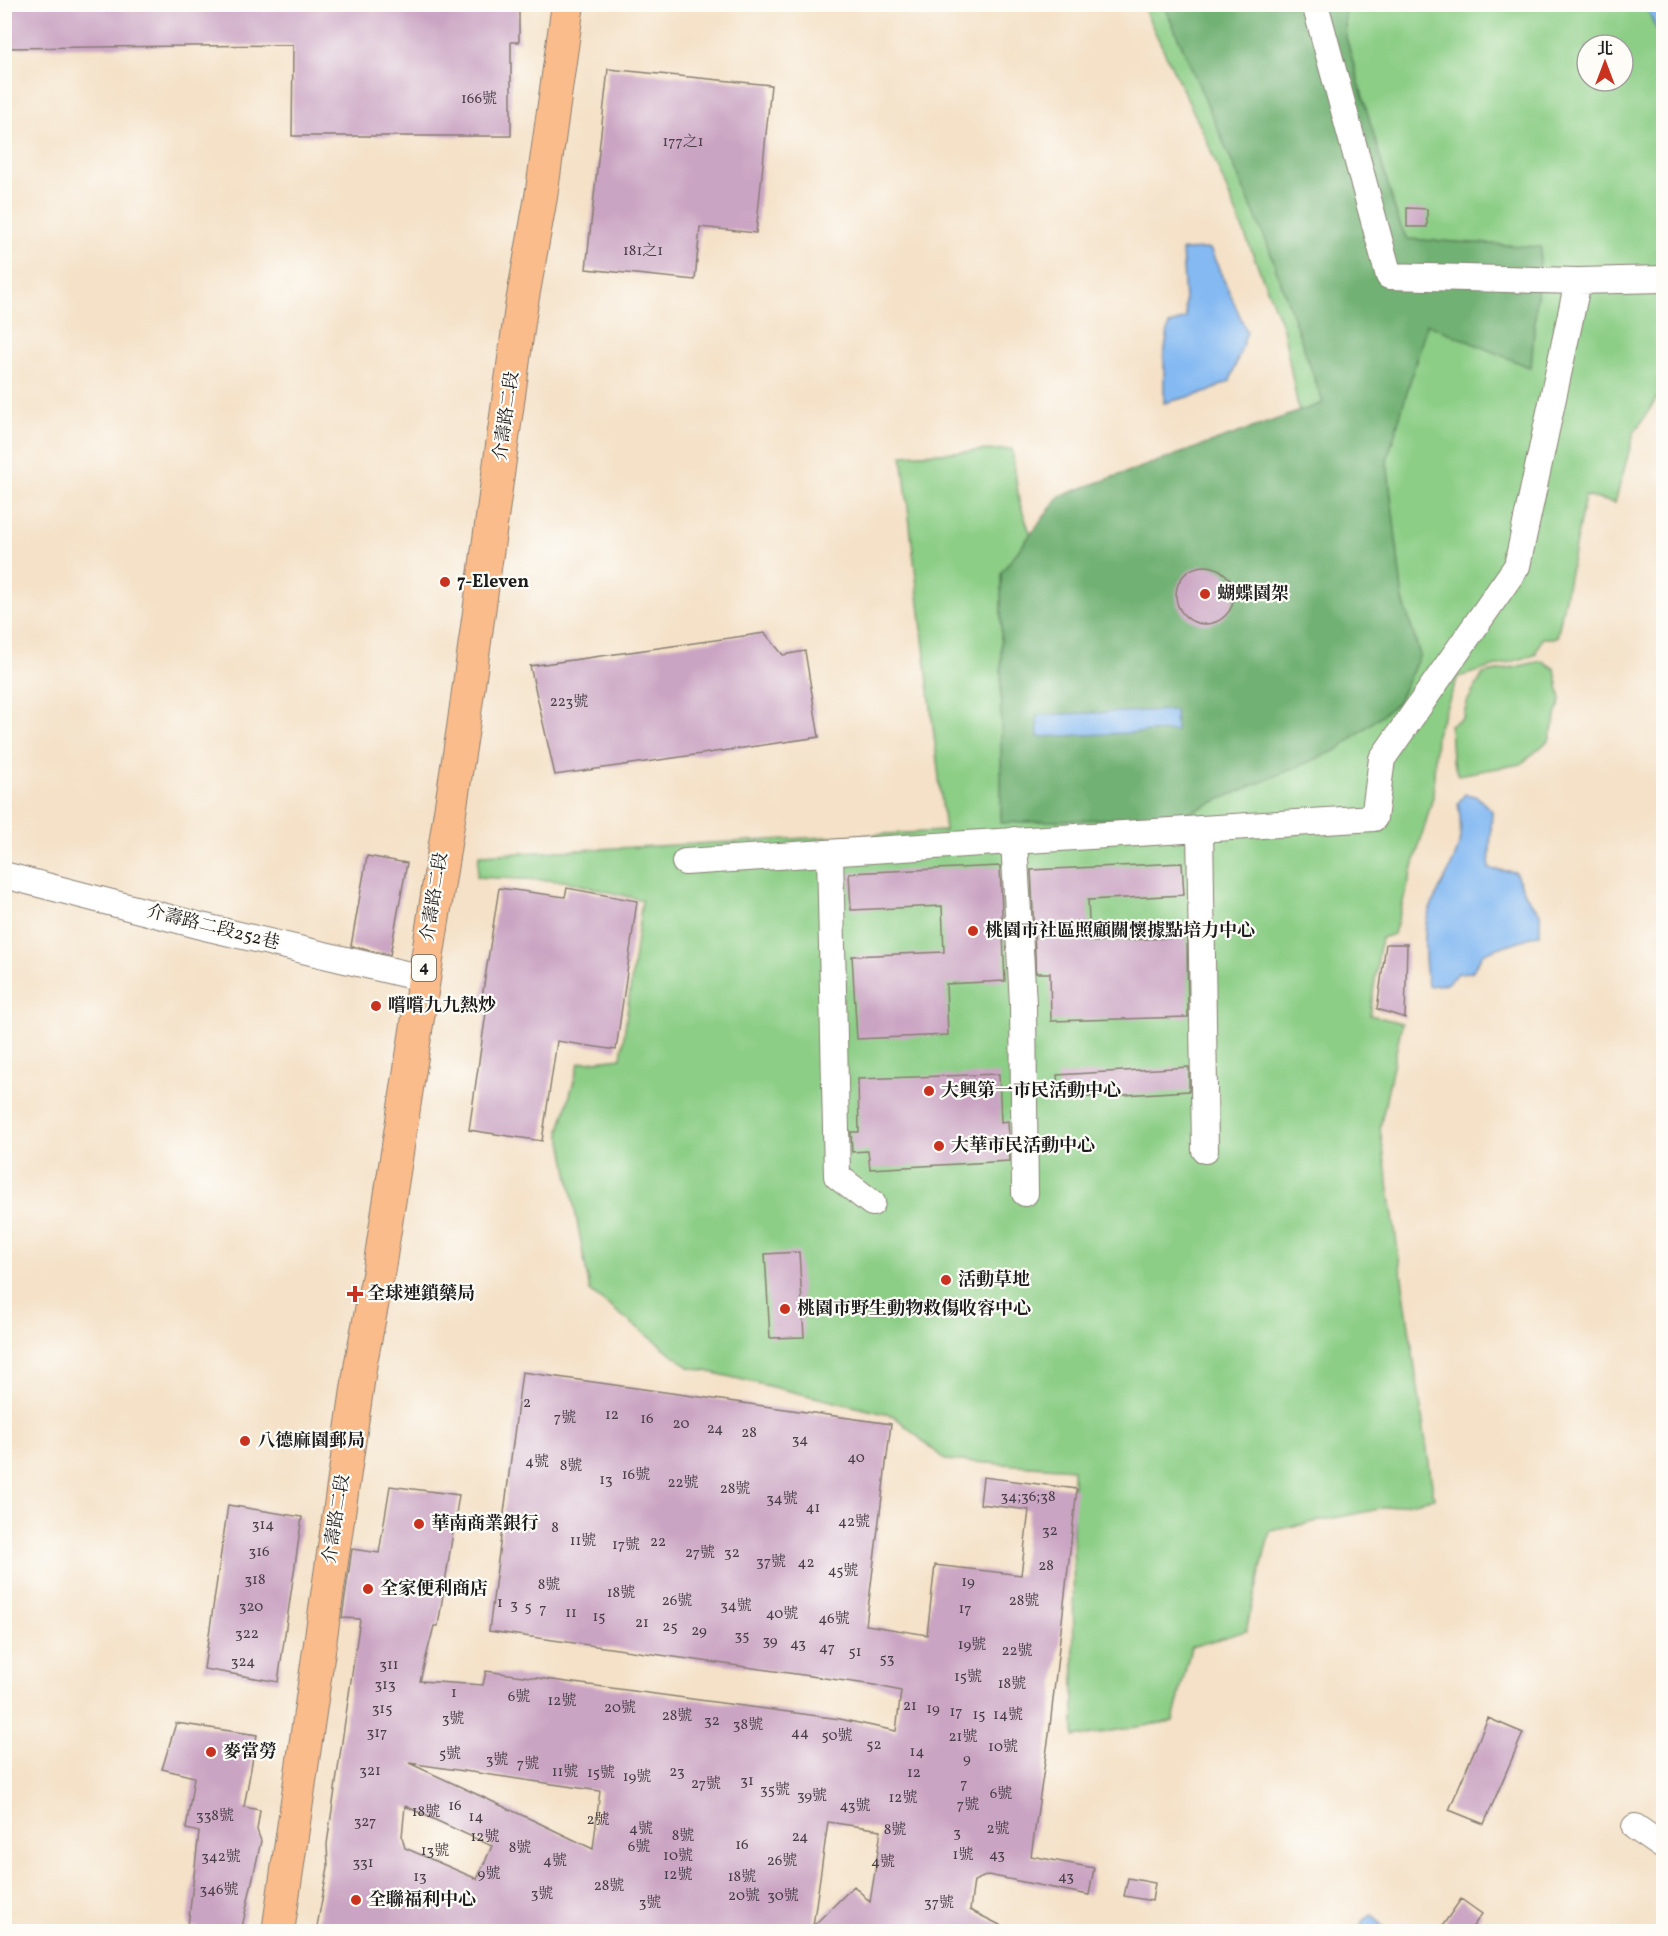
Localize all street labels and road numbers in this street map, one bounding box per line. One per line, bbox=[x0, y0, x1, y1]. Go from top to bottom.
street label: 介壽路二段 bbox=[488, 370, 526, 462]
street label: 介壽路二段 bbox=[416, 851, 454, 943]
street label: 介壽路二段252巷 bbox=[144, 899, 282, 957]
road number: 4 bbox=[412, 955, 436, 981]
street label: 介壽路二段 bbox=[318, 1473, 356, 1565]

